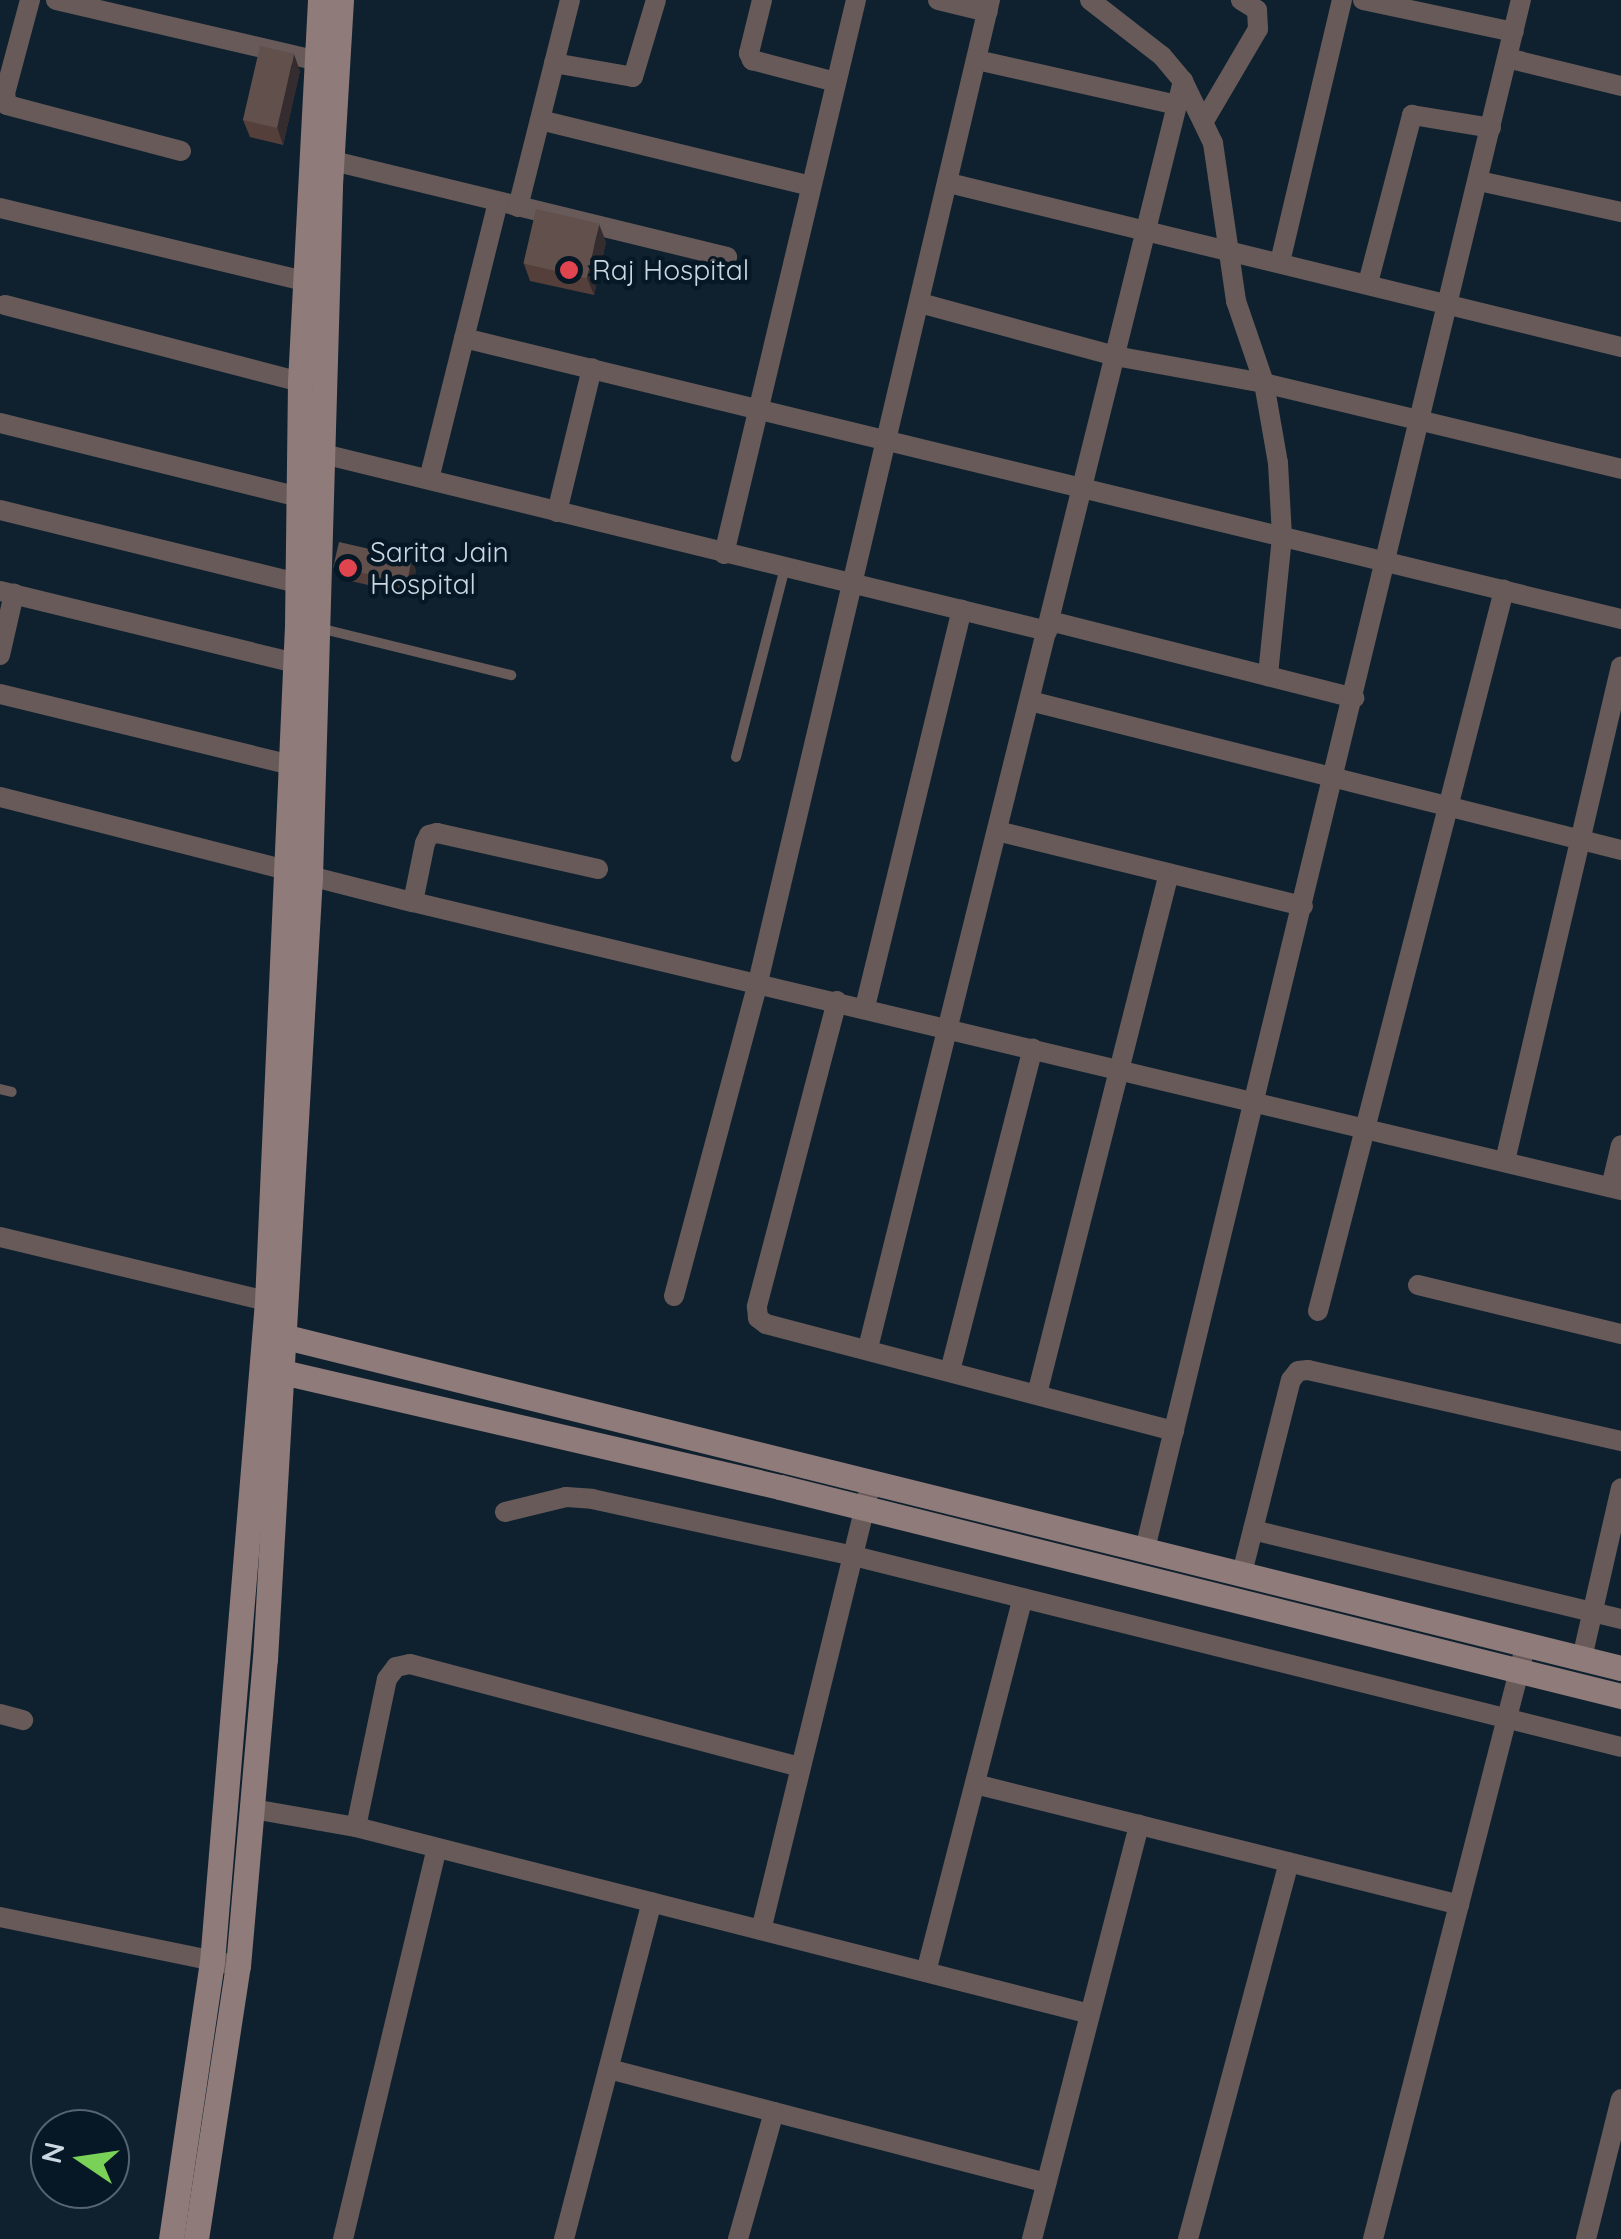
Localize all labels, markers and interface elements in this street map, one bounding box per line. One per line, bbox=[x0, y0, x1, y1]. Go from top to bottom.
place label: Raj Hospital bbox=[592, 253, 749, 287]
marker: Raj Hospital bbox=[556, 257, 582, 283]
place label: Sarita Jain Hospital bbox=[370, 535, 509, 601]
marker: Sarita Jain Hospital bbox=[335, 555, 361, 581]
north arrow bbox=[30, 2109, 130, 2209]
text: N bbox=[33, 2139, 72, 2167]

